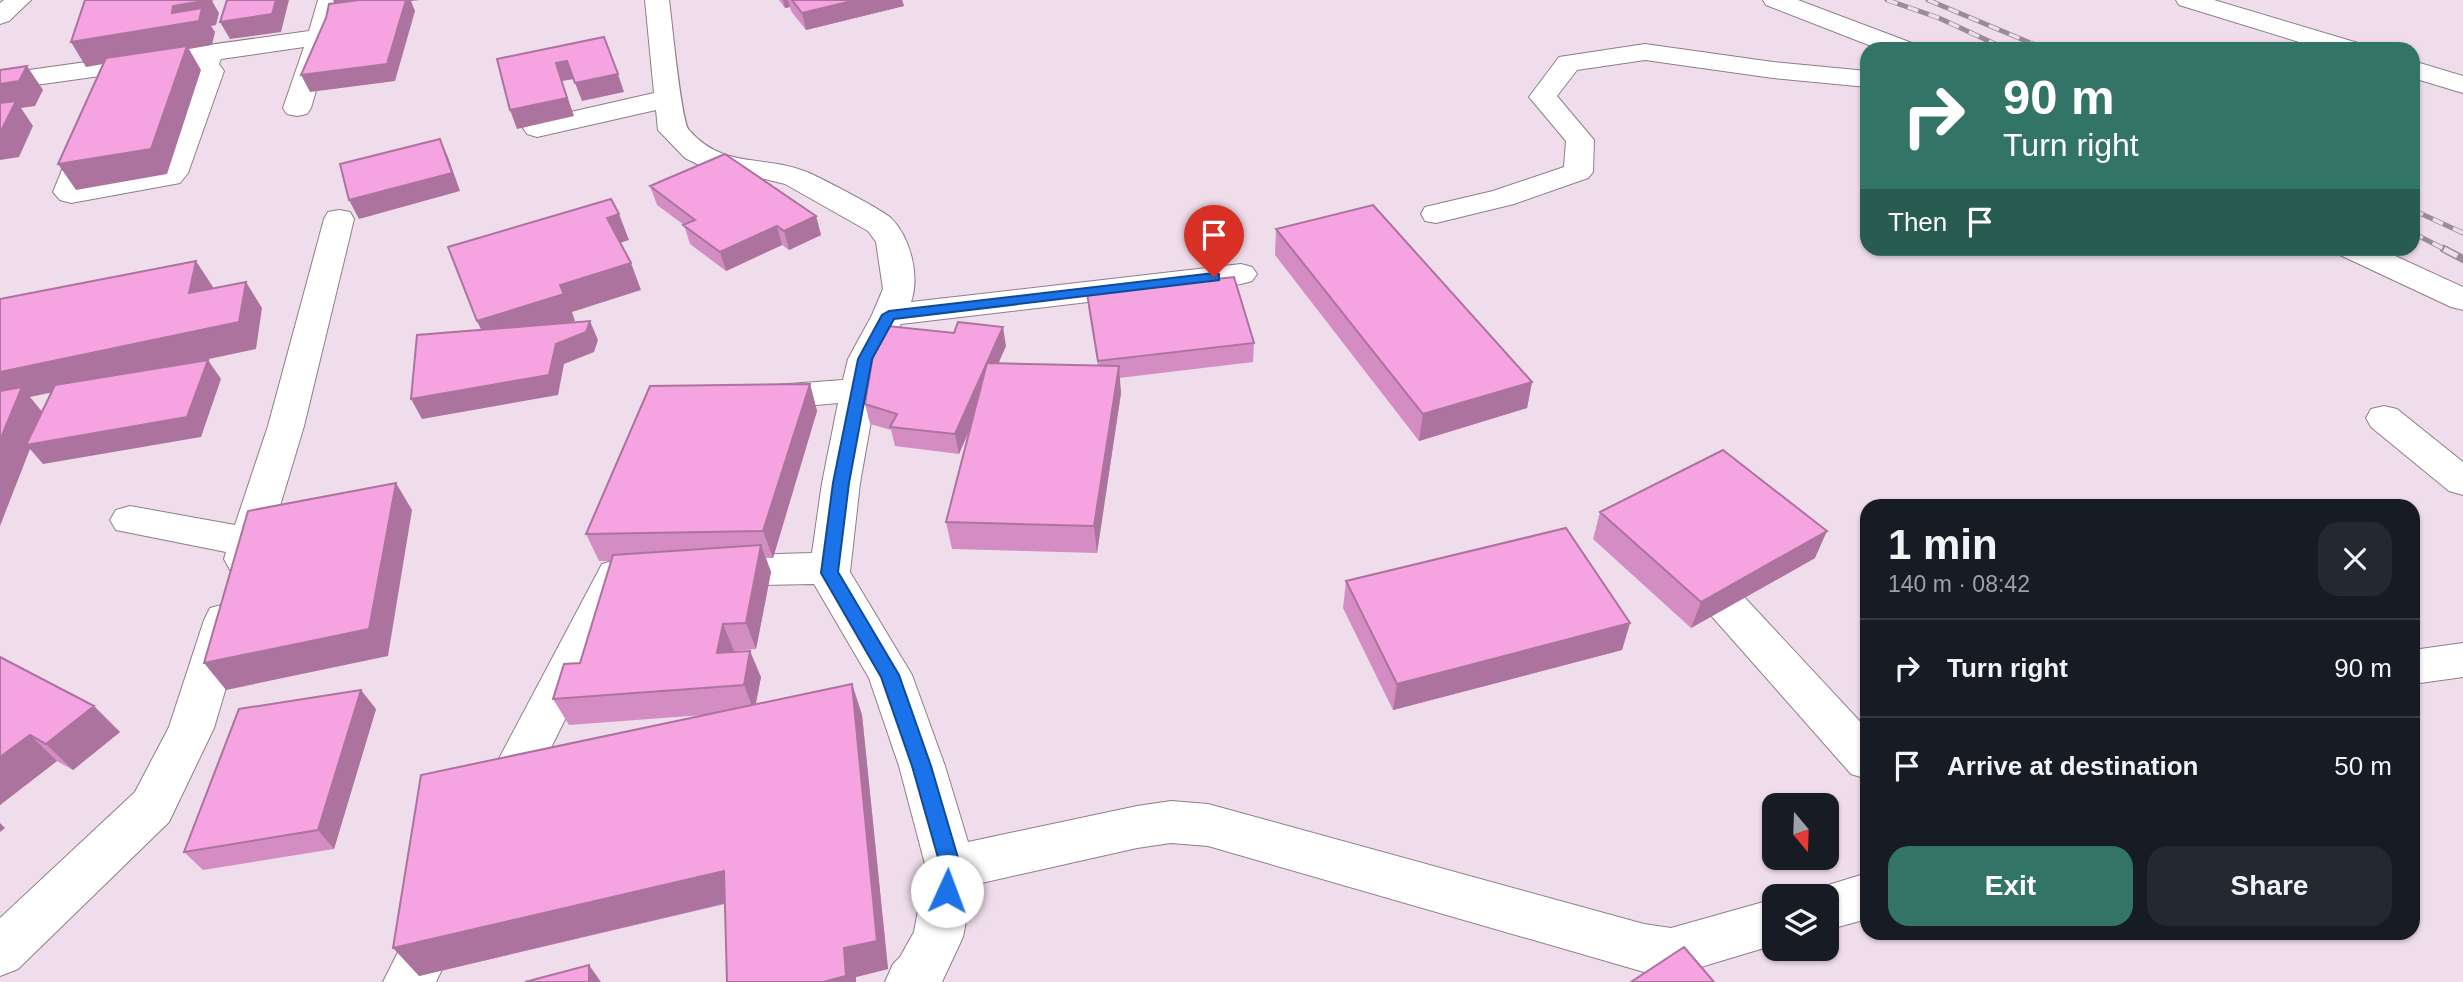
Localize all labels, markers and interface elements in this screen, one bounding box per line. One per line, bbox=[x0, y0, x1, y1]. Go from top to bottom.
icon: right bbox=[1888, 70, 1979, 161]
text: 90 m bbox=[2003, 70, 2115, 124]
text: Turn right bbox=[2003, 127, 2139, 163]
icon: arrive bbox=[1961, 203, 1999, 241]
pin bbox=[1184, 205, 1244, 277]
text: Then bbox=[1888, 207, 1947, 237]
icon: arrive bbox=[1195, 216, 1233, 254]
text: 1 min bbox=[1888, 521, 1998, 568]
button: close bbox=[2318, 522, 2392, 596]
text: 140 m · 08:42 bbox=[1888, 571, 2030, 597]
icon: right bbox=[1888, 649, 1926, 687]
text: Turn right bbox=[1947, 653, 2068, 683]
text: 90 m bbox=[2334, 653, 2392, 683]
icon: arrive bbox=[1888, 747, 1926, 785]
text: Arrive at destination bbox=[1947, 751, 2198, 781]
text: 50 m bbox=[2334, 751, 2392, 781]
north arrow bbox=[1762, 793, 1839, 870]
map controls bbox=[1762, 793, 1839, 961]
button: Exit bbox=[1888, 846, 2133, 926]
button: Share bbox=[2147, 846, 2392, 926]
position arrow bbox=[910, 854, 984, 928]
button: layers bbox=[1762, 884, 1839, 961]

